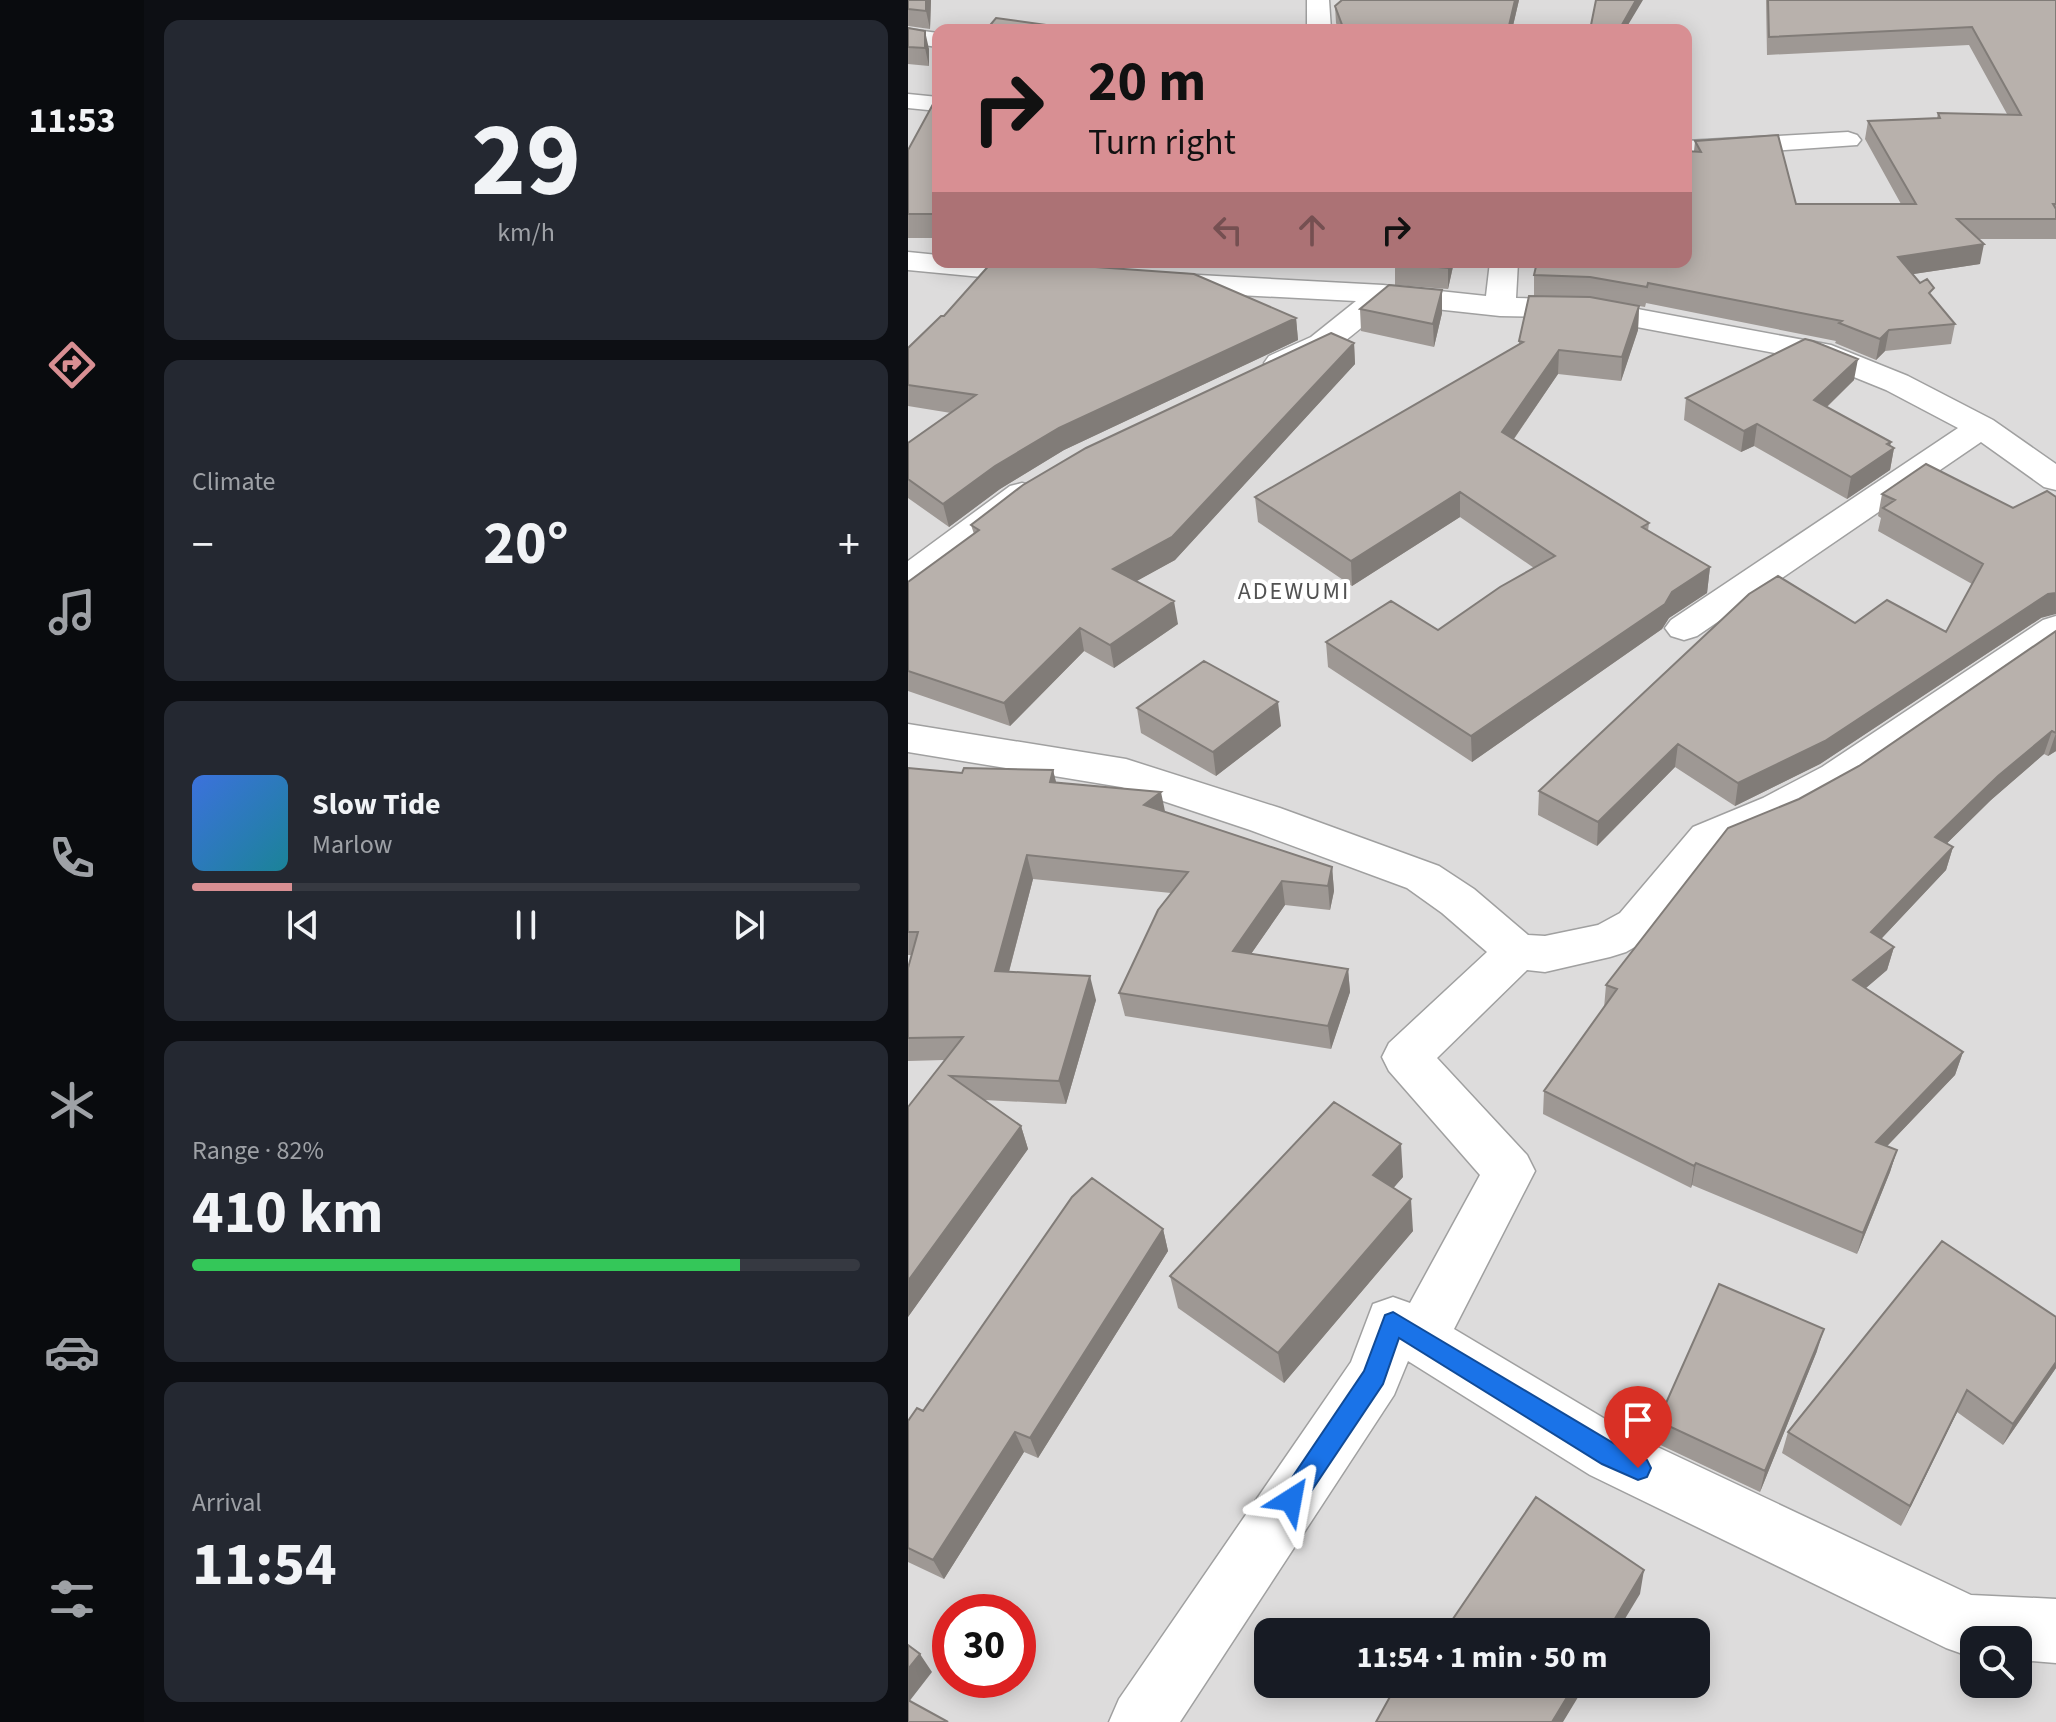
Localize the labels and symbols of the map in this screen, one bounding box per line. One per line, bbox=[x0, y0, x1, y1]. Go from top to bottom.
district label: ADEWUMI bbox=[1238, 574, 1350, 609]
pin bbox=[1604, 1386, 1672, 1468]
position arrow bbox=[1249, 1458, 1333, 1542]
speed limit sign: 30 bbox=[932, 1594, 1036, 1698]

